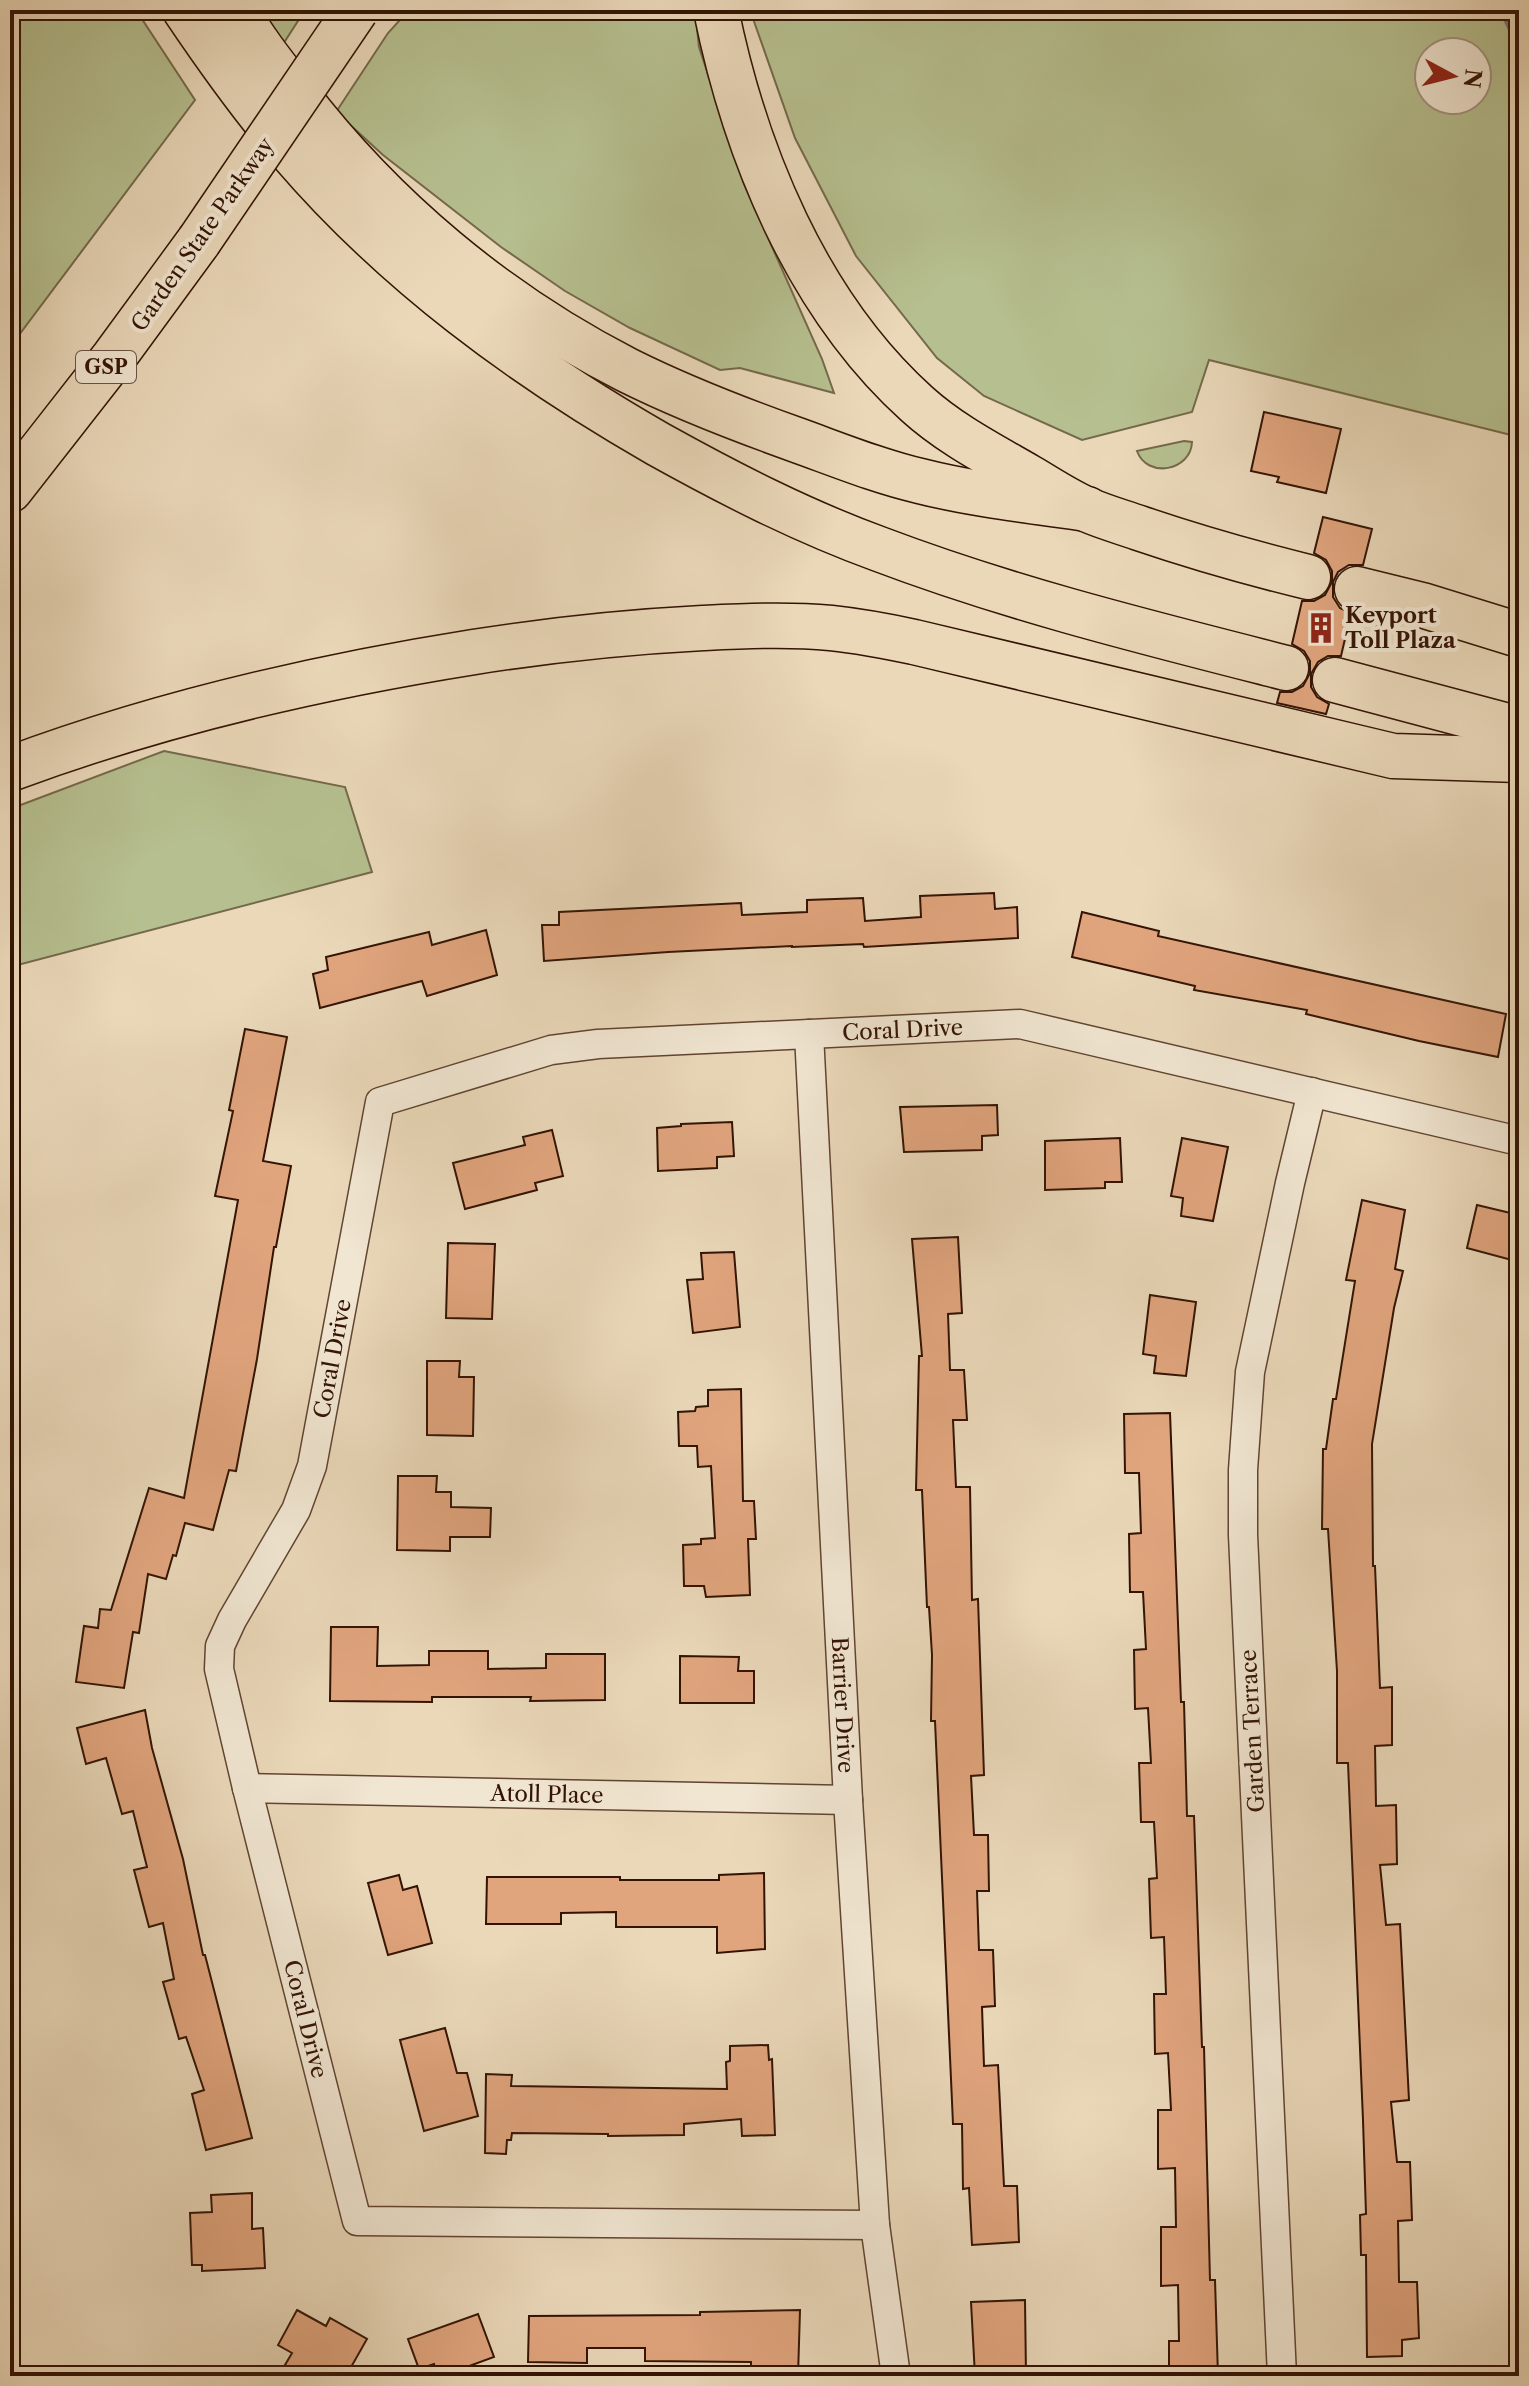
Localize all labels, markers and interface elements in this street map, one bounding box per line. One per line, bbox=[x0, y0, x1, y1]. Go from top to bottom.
north arrow bbox=[1413, 36, 1493, 116]
text: N bbox=[1458, 67, 1487, 90]
street label: Garden State Parkway bbox=[125, 132, 280, 336]
road number: GSP bbox=[76, 351, 136, 383]
place label: Keyport Toll Plaza bbox=[1345, 602, 1456, 654]
building icon: Keyport Toll Plaza bbox=[1304, 611, 1338, 645]
street label: Coral Drive bbox=[841, 1014, 964, 1046]
street label: Coral Drive bbox=[308, 1297, 357, 1421]
street label: Barrier Drive bbox=[826, 1636, 860, 1774]
street label: Garden Terrace bbox=[1235, 1649, 1270, 1813]
street label: Atoll Place bbox=[489, 1780, 604, 1809]
street label: Coral Drive bbox=[278, 1957, 333, 2081]

